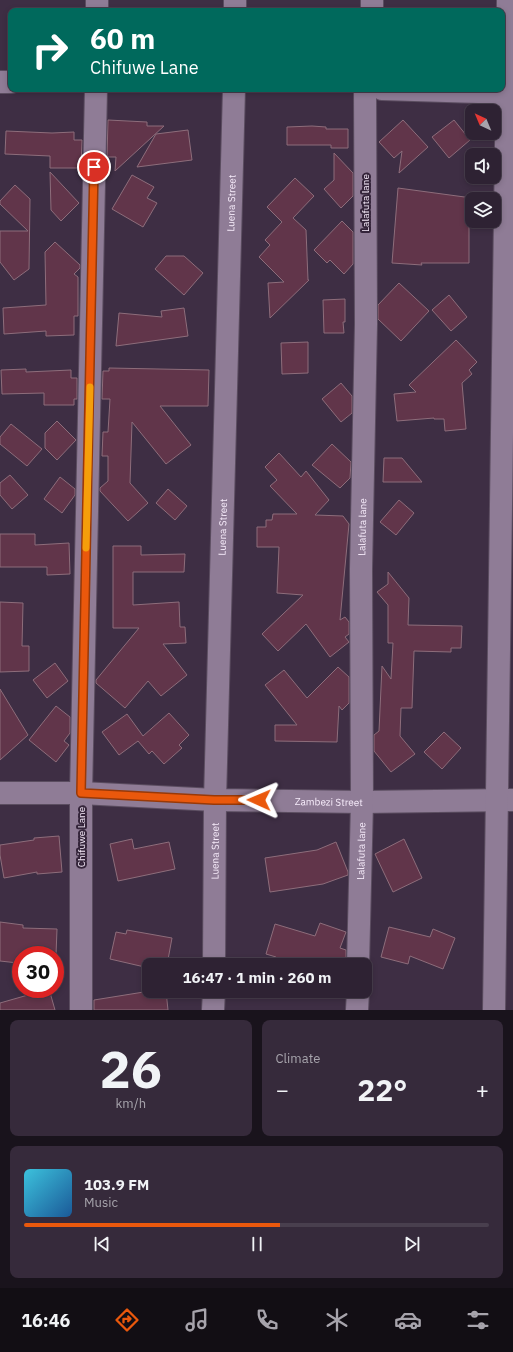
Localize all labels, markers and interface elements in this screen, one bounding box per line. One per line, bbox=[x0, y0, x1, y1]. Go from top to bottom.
text: 60 m bbox=[90, 20, 155, 57]
icon: right bbox=[24, 24, 76, 76]
text: Chifuwe Lane bbox=[90, 56, 199, 79]
north arrow bbox=[465, 104, 501, 140]
map controls bbox=[465, 104, 501, 228]
button: sound bbox=[465, 148, 501, 184]
pin bbox=[77, 150, 111, 184]
icon: arrive bbox=[83, 156, 105, 178]
street label: Luena Street bbox=[224, 174, 238, 232]
street label: Lalafuta lane bbox=[359, 174, 372, 232]
button: layers bbox=[465, 192, 501, 228]
street label: Luena Street bbox=[215, 498, 230, 556]
street label: Lalafuta lane bbox=[355, 498, 369, 556]
position arrow bbox=[238, 779, 280, 821]
street label: Zambezi Street bbox=[295, 795, 363, 809]
street label: Chifuwe Lane bbox=[75, 806, 88, 867]
street label: Lalafuta lane bbox=[354, 821, 368, 880]
street label: Luena Street bbox=[208, 822, 221, 880]
speed limit sign: 30 bbox=[12, 946, 64, 998]
text: 16:47 · 1 min · 260 m bbox=[183, 968, 331, 987]
text: 26 bbox=[100, 1035, 162, 1102]
text: Climate bbox=[276, 1050, 320, 1067]
text: 22° bbox=[357, 1070, 407, 1109]
text: − bbox=[276, 1075, 289, 1104]
text: + bbox=[476, 1075, 489, 1104]
text: km/h bbox=[115, 1095, 146, 1112]
text: 103.9 FM bbox=[84, 1175, 149, 1194]
text: Music bbox=[84, 1194, 118, 1211]
icon: previous bbox=[91, 1233, 113, 1255]
icon: pause bbox=[246, 1233, 268, 1255]
icon: next bbox=[401, 1233, 423, 1255]
icon: directions bbox=[113, 1306, 141, 1334]
icon: music bbox=[183, 1306, 211, 1334]
icon: phone bbox=[253, 1306, 281, 1334]
icon: climate bbox=[323, 1306, 351, 1334]
icon: car bbox=[394, 1306, 422, 1334]
icon: filters bbox=[464, 1306, 492, 1334]
text: 16:46 bbox=[21, 1309, 70, 1332]

